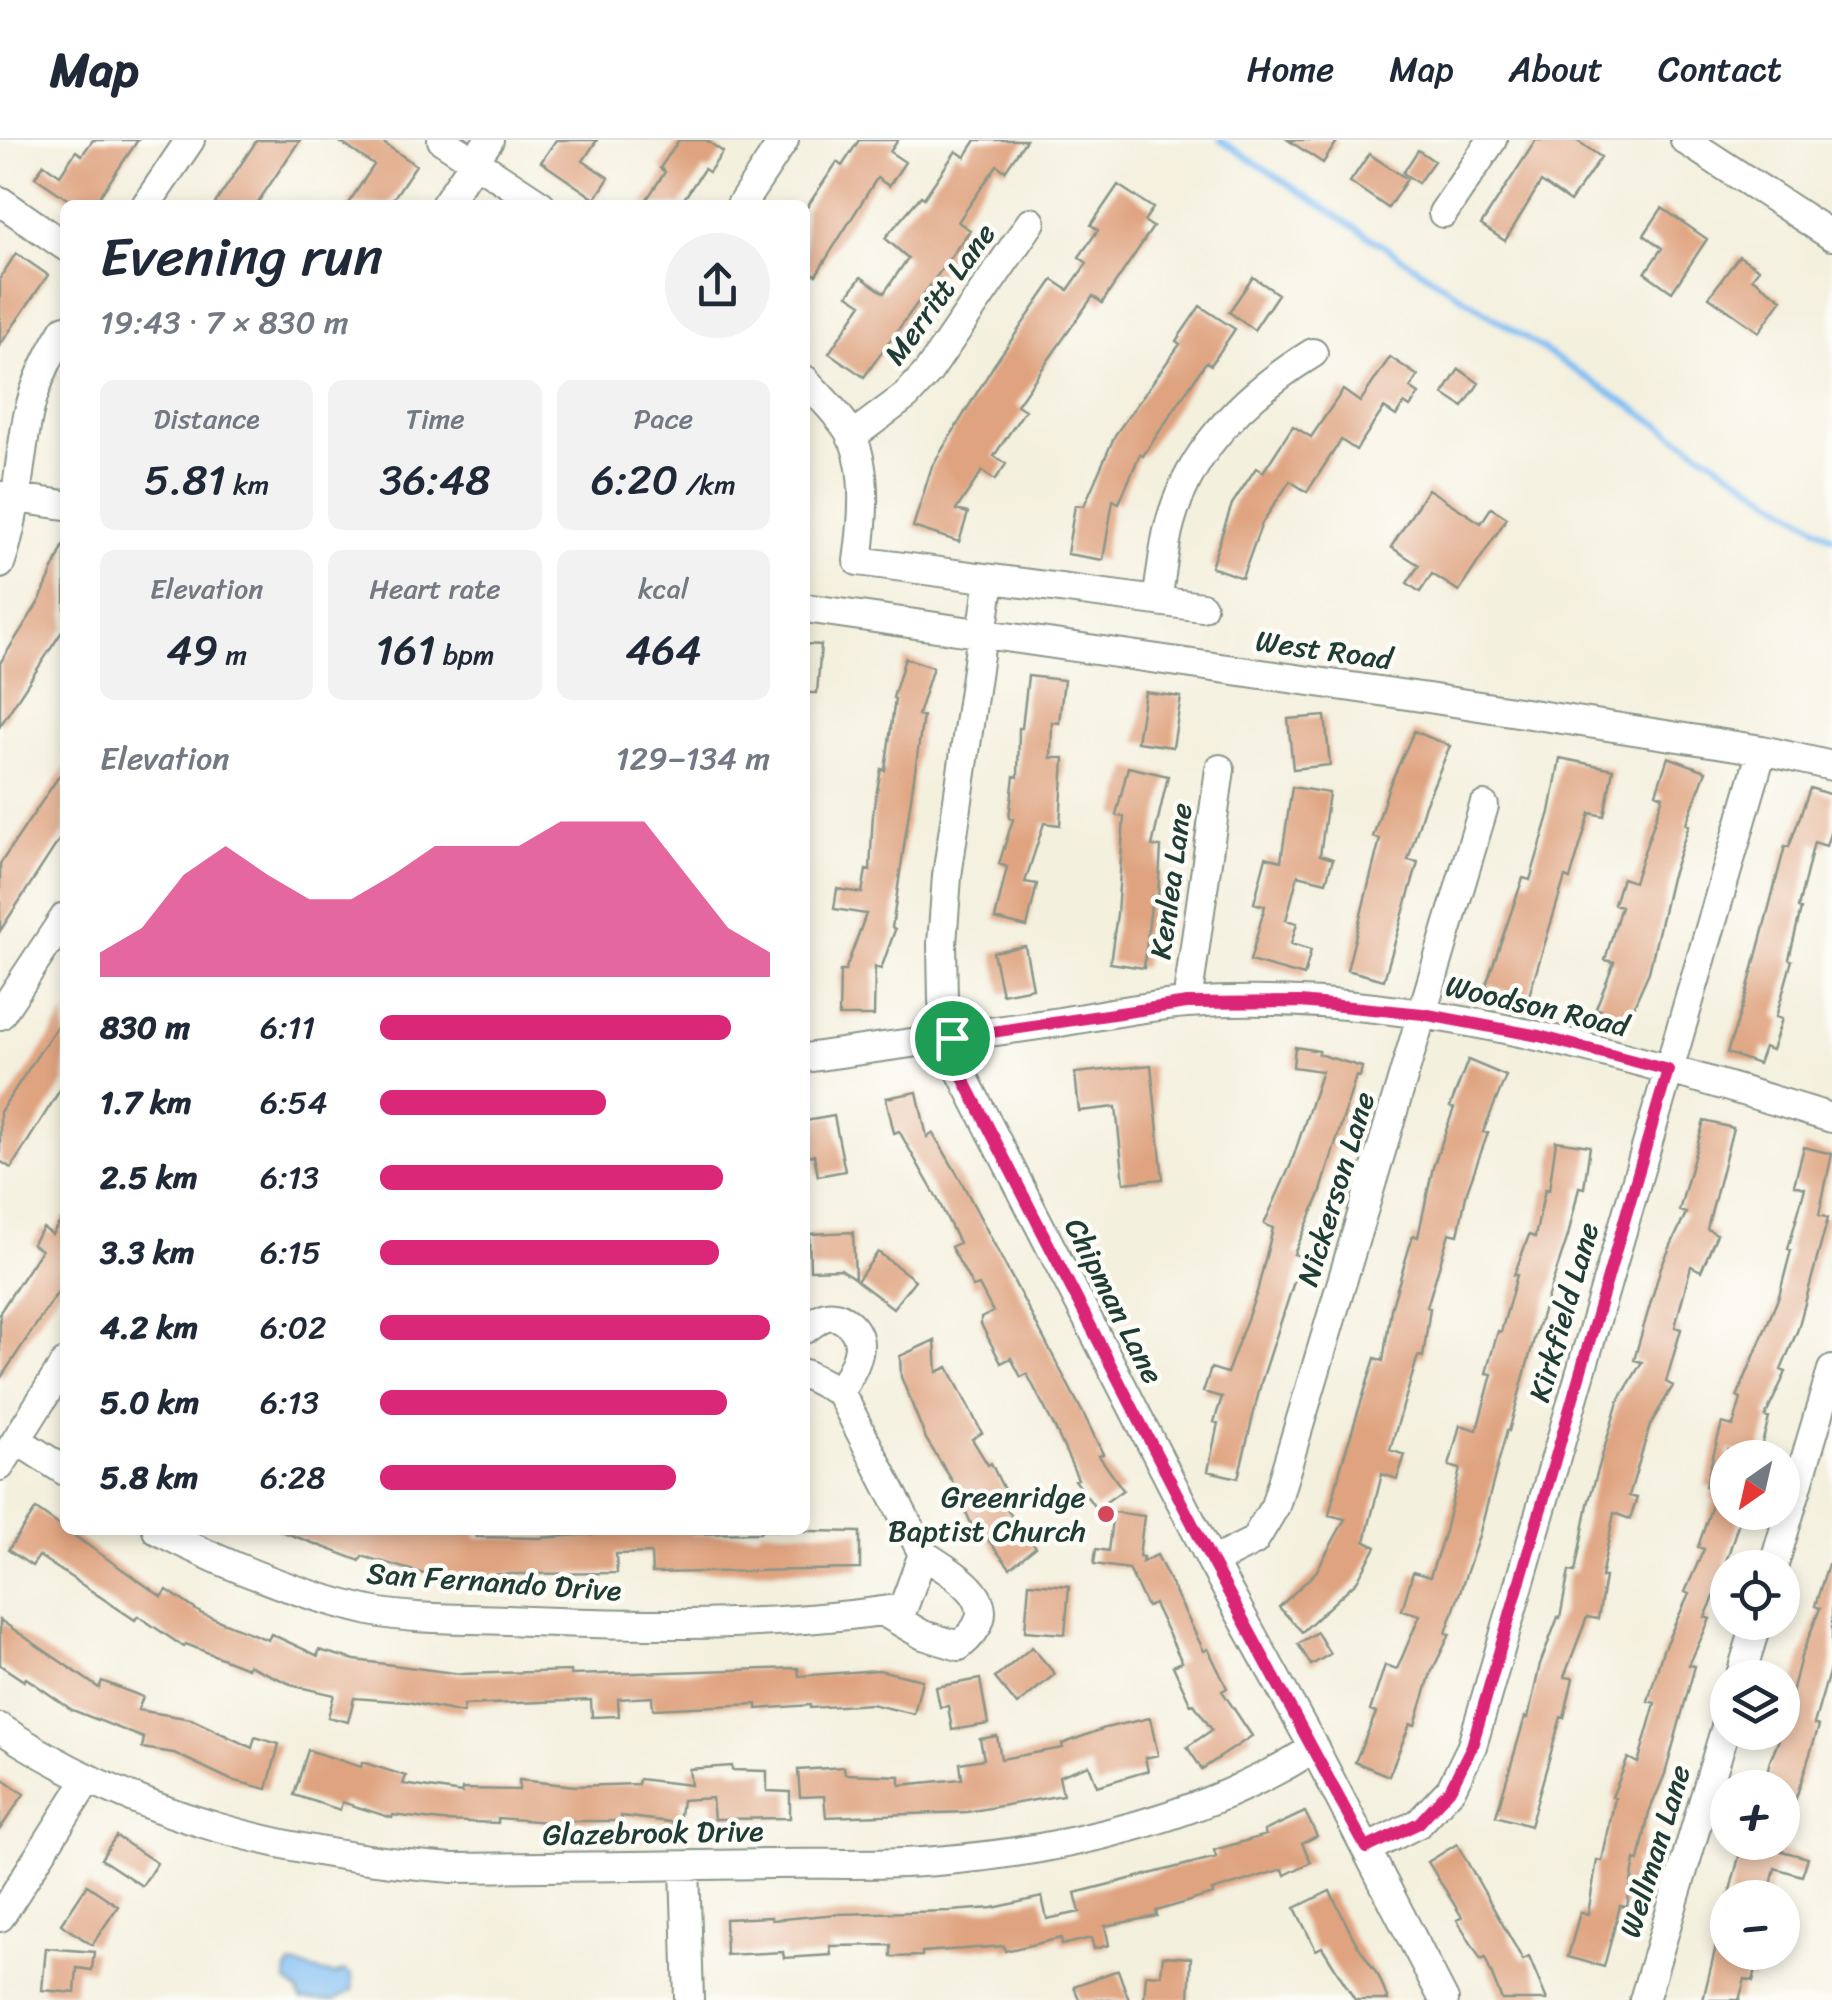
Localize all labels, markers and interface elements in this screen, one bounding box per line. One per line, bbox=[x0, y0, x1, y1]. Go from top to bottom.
text: Map bbox=[50, 27, 139, 112]
text: Home bbox=[1247, 38, 1334, 100]
text: Map bbox=[1389, 38, 1454, 100]
text: About bbox=[1509, 38, 1603, 100]
text: Contact bbox=[1658, 38, 1782, 100]
text: Evening run bbox=[100, 208, 383, 305]
street label: Merritt Lane bbox=[869, 211, 1011, 377]
button: share bbox=[665, 233, 770, 338]
text: 19:43 · 7 × 830 m bbox=[100, 294, 349, 351]
text: Distance bbox=[154, 394, 260, 443]
text: Time bbox=[405, 394, 465, 443]
text: Pace bbox=[634, 394, 693, 443]
text: 5.81 bbox=[144, 443, 226, 517]
text: 36:48 bbox=[379, 443, 491, 517]
text: 6:20 bbox=[591, 443, 678, 517]
text: km bbox=[226, 460, 269, 509]
text: /km bbox=[678, 460, 736, 509]
text: Elevation bbox=[150, 564, 263, 613]
text: Heart rate bbox=[369, 564, 501, 613]
text: kcal bbox=[638, 564, 689, 613]
text: 49 bbox=[166, 613, 218, 687]
text: 161 bbox=[376, 613, 435, 687]
text: 464 bbox=[625, 613, 702, 687]
street label: West Road bbox=[1252, 614, 1398, 687]
text: m bbox=[218, 630, 247, 679]
text: bpm bbox=[435, 630, 494, 679]
text: Elevation bbox=[100, 730, 230, 787]
text: 129–134 m bbox=[616, 730, 770, 787]
street label: Kenlea Lane bbox=[1133, 799, 1209, 963]
street label: Woodson Road bbox=[1440, 959, 1636, 1054]
pin bbox=[910, 996, 995, 1081]
text: 830 m bbox=[100, 999, 190, 1056]
text: 6:11 bbox=[260, 999, 315, 1056]
icon: arrive bbox=[925, 1011, 980, 1066]
text: 1.7 km bbox=[100, 1074, 192, 1131]
text: 6:54 bbox=[260, 1074, 327, 1131]
street label: Nickerson Lane bbox=[1281, 1085, 1391, 1293]
text: 2.5 km bbox=[100, 1149, 198, 1206]
text: 6:13 bbox=[260, 1149, 319, 1206]
street label: Chipman Lane bbox=[1049, 1208, 1179, 1394]
street label: Kirkfield Lane bbox=[1513, 1216, 1615, 1408]
text: 3.3 km bbox=[100, 1224, 195, 1281]
text: 6:15 bbox=[260, 1224, 321, 1281]
text: 4.2 km bbox=[100, 1299, 198, 1356]
text: 6:02 bbox=[260, 1299, 327, 1356]
text: 5.0 km bbox=[100, 1374, 199, 1431]
text: 6:13 bbox=[260, 1374, 319, 1431]
north arrow bbox=[1710, 1440, 1800, 1530]
map controls bbox=[1710, 1440, 1800, 1970]
text: 5.8 km bbox=[100, 1449, 198, 1506]
text: 6:28 bbox=[260, 1449, 326, 1506]
place label: Greenridge Baptist Church bbox=[888, 1470, 1086, 1558]
marker: Greenridge Baptist Church bbox=[1095, 1503, 1117, 1525]
street label: San Fernando Drive bbox=[365, 1546, 623, 1618]
button: locate bbox=[1710, 1550, 1800, 1640]
button: layers bbox=[1710, 1660, 1800, 1750]
street label: Wellman Lane bbox=[1603, 1758, 1707, 1944]
button: + bbox=[1710, 1770, 1800, 1860]
street label: Glazebrook Drive bbox=[542, 1804, 764, 1862]
button: − bbox=[1710, 1880, 1800, 1970]

